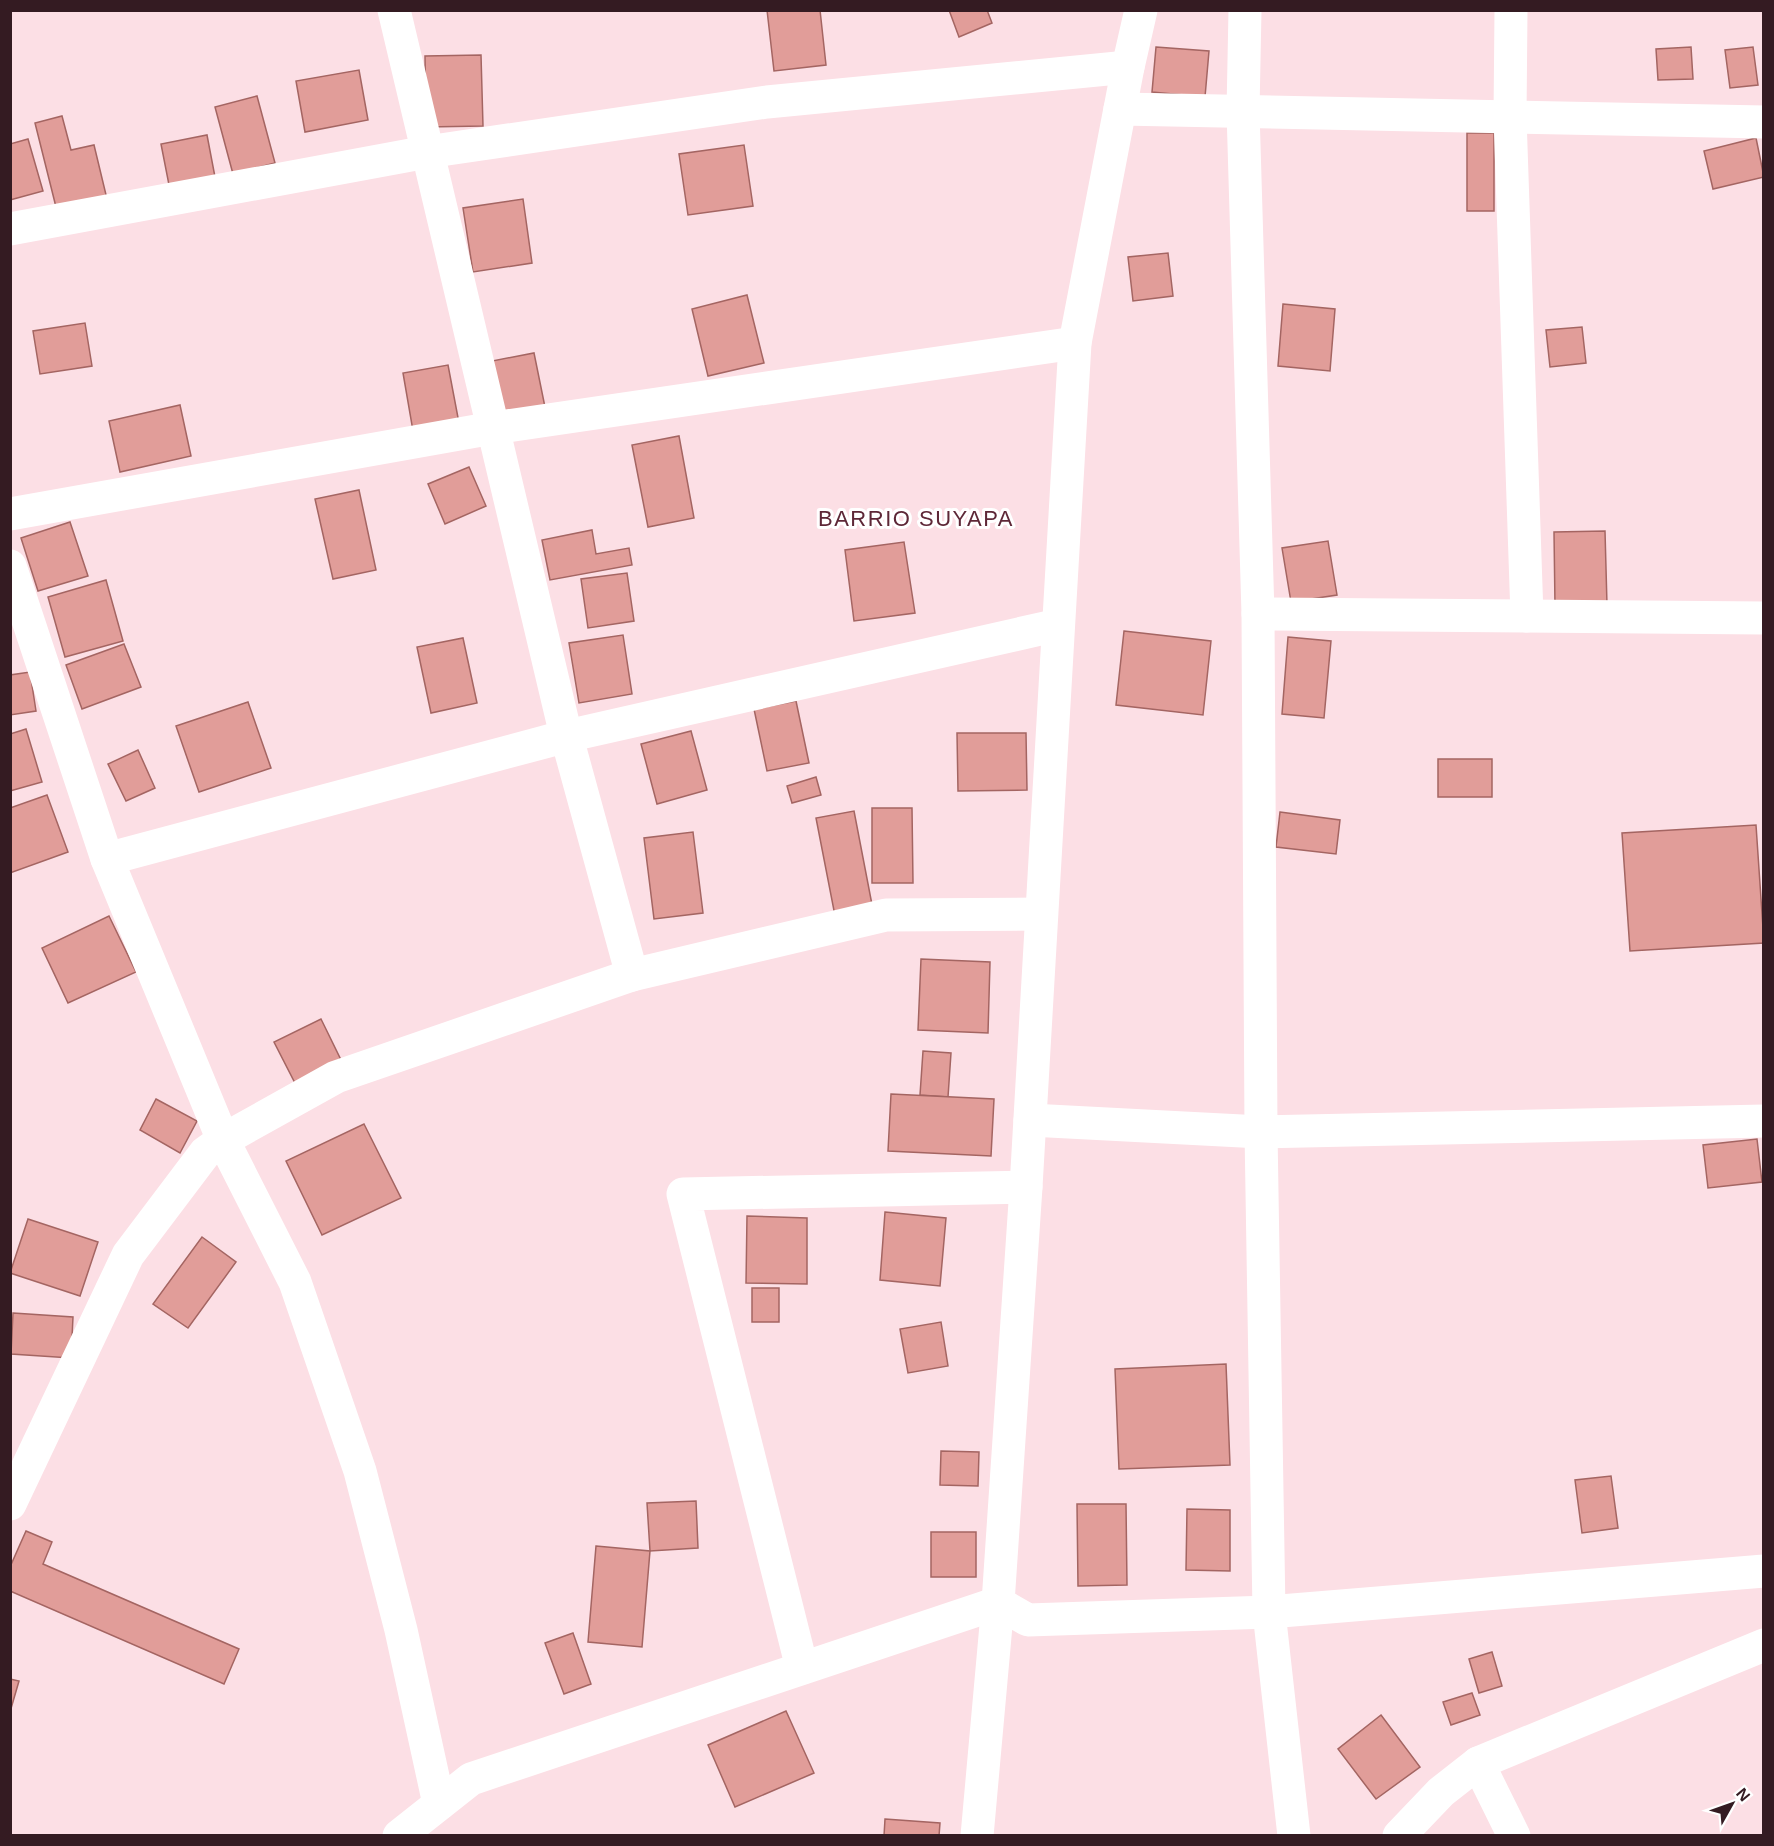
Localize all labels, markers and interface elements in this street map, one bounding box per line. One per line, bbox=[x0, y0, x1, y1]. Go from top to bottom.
district label: BARRIO SUYAPA bbox=[818, 506, 1014, 531]
north arrow bbox=[1702, 1774, 1762, 1834]
text: N bbox=[1733, 1785, 1753, 1805]

